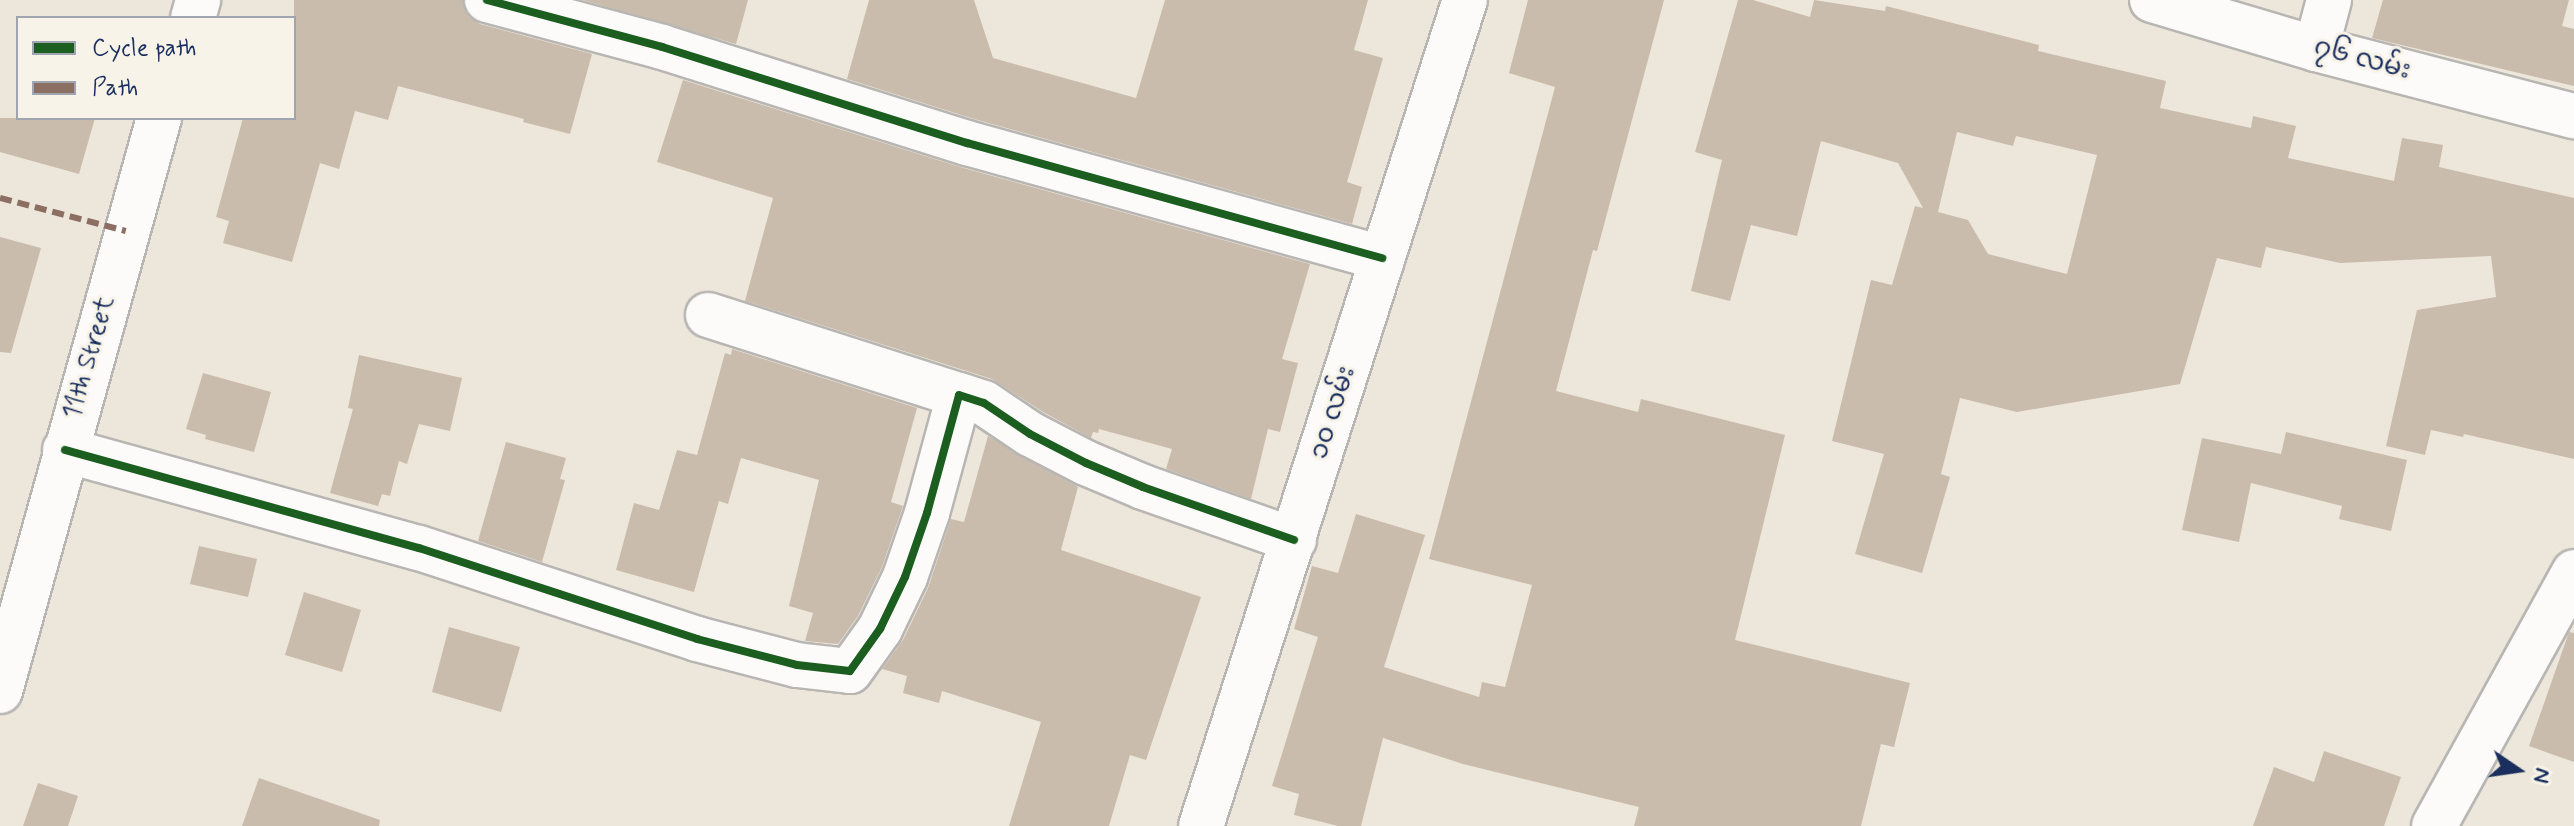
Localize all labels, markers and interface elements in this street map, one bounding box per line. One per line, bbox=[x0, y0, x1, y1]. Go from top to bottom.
legend bbox=[16, 16, 296, 120]
street label: ၇၆ လမ်း bbox=[2310, 32, 2414, 88]
text: Cycle path bbox=[92, 33, 197, 64]
text: Path bbox=[92, 73, 138, 104]
street label: 11th Street bbox=[58, 293, 122, 423]
street label: ၁၀ လမ်း bbox=[1304, 363, 1364, 463]
north arrow bbox=[2478, 730, 2558, 810]
text: N bbox=[2526, 765, 2557, 786]

